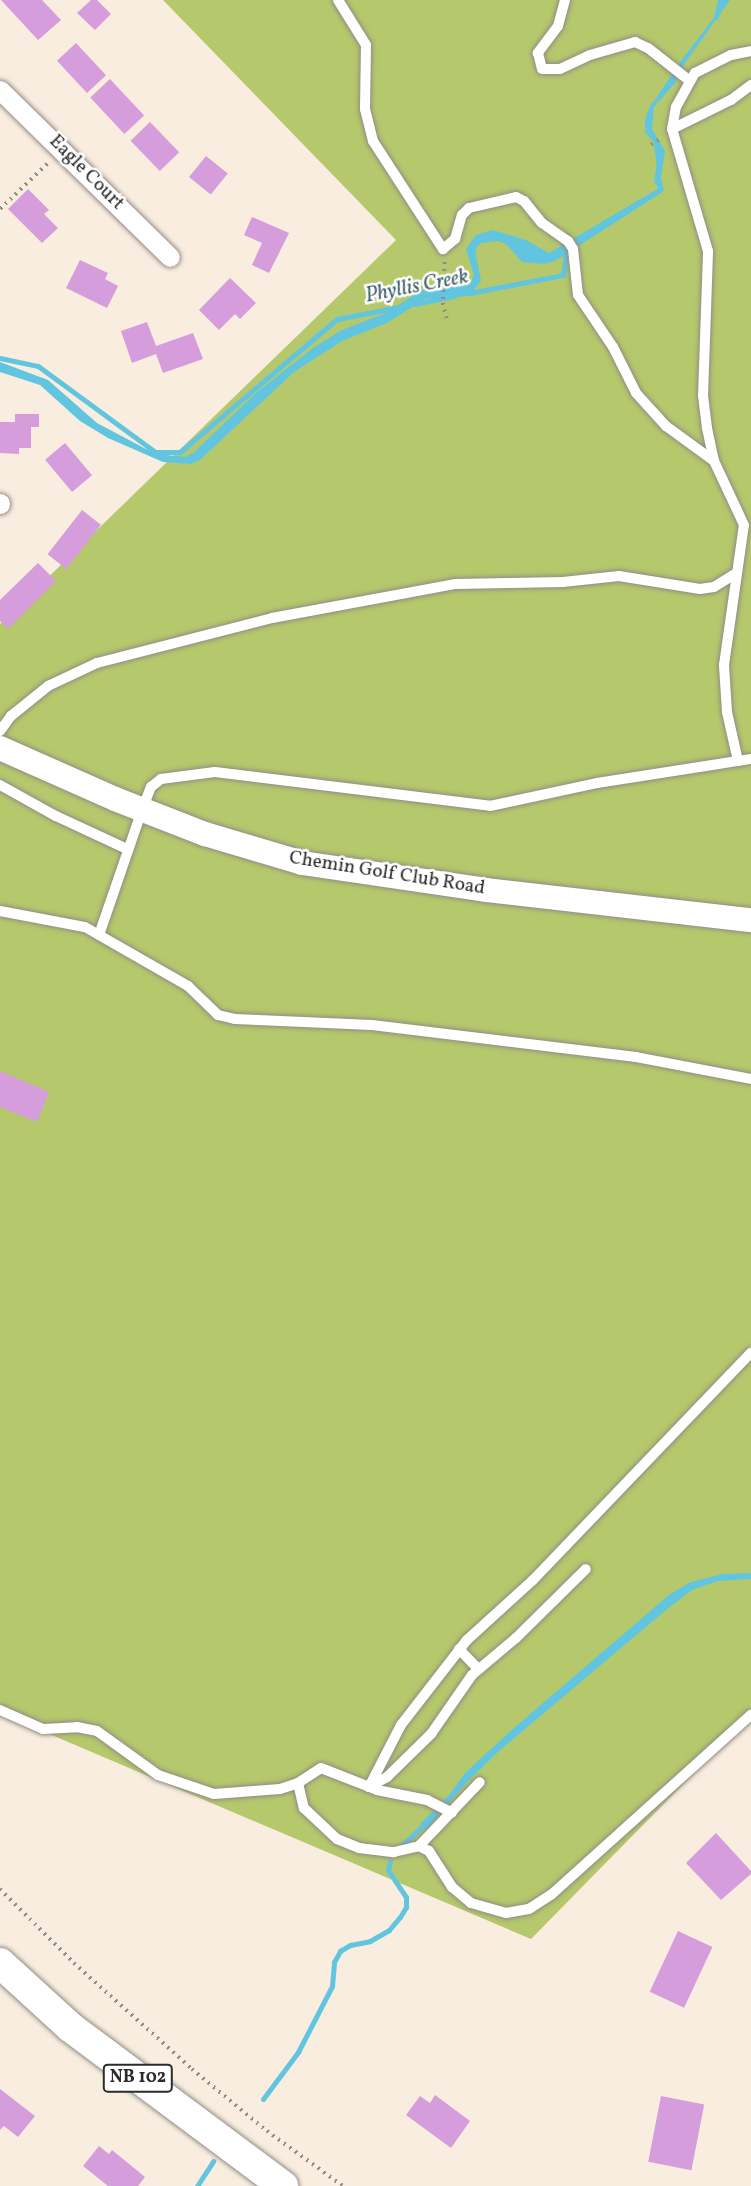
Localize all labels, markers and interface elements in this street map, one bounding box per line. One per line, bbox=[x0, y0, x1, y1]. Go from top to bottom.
street label: Eagle Court bbox=[44, 131, 128, 215]
water label: Phyllis Creek bbox=[363, 265, 471, 309]
street label: Chemin Golf Club Road bbox=[288, 847, 486, 901]
road number: NB 102 bbox=[101, 2064, 175, 2092]

